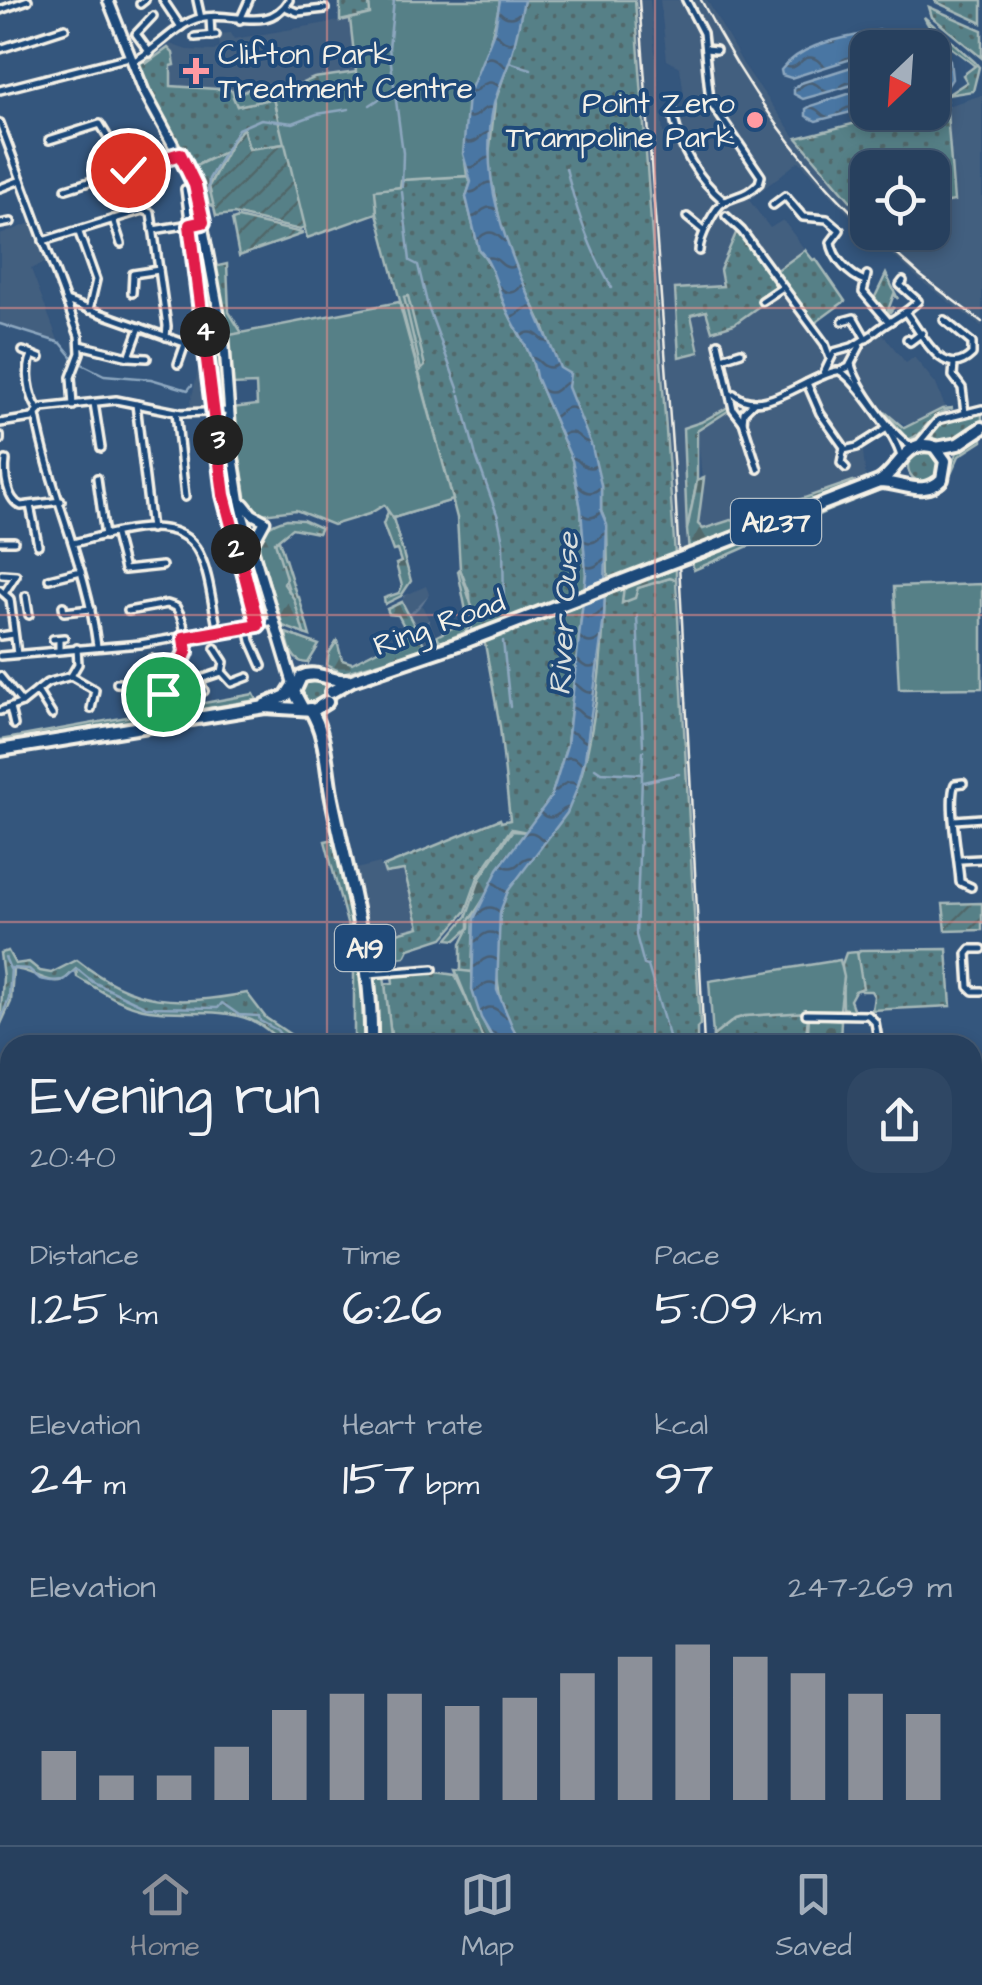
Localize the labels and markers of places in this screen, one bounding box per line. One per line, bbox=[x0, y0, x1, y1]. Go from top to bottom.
place label: Clifton Park Treatment Centre bbox=[218, 34, 473, 110]
marker: Clifton Park Treatment Centre bbox=[183, 58, 209, 84]
place label: Point Zero Trampoline Park bbox=[506, 83, 735, 159]
marker: Point Zero Trampoline Park bbox=[744, 109, 766, 131]
pin bbox=[86, 128, 171, 213]
pin: 4 bbox=[180, 307, 230, 357]
pin: 3 bbox=[193, 415, 243, 465]
pin: 2 bbox=[211, 524, 261, 574]
pin bbox=[121, 652, 206, 737]

